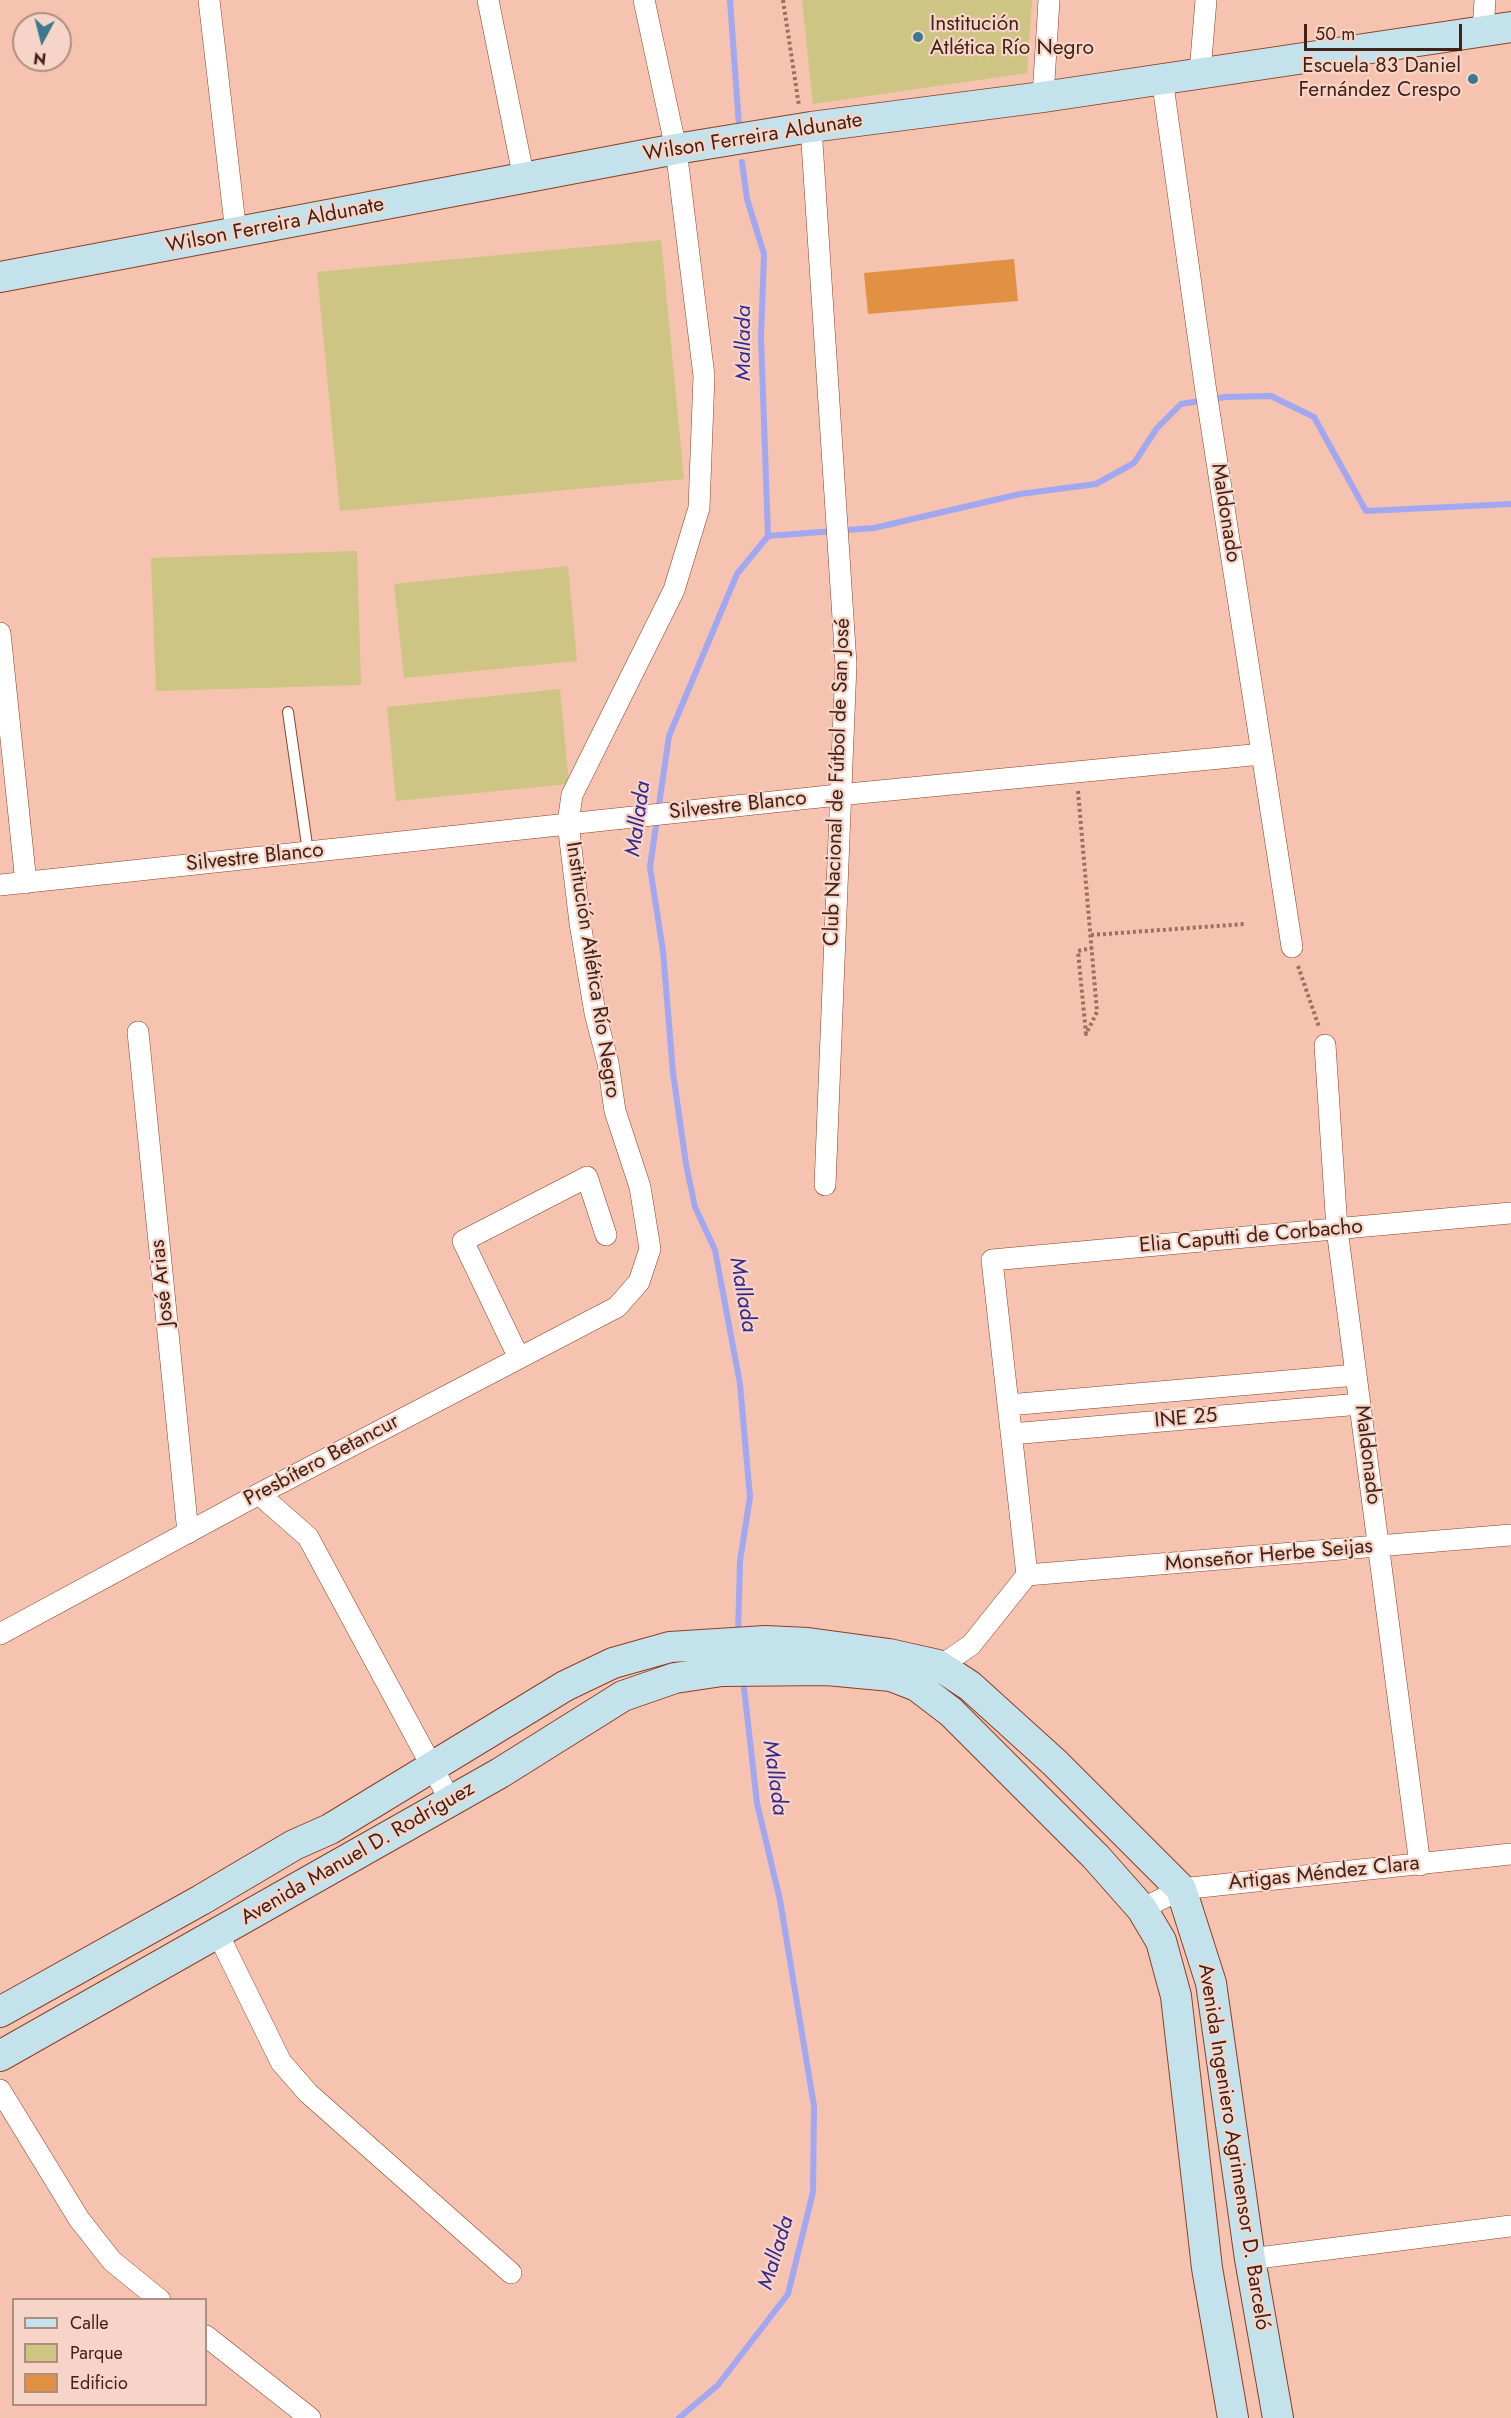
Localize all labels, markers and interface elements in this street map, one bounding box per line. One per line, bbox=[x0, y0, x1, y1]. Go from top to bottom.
north arrow bbox=[12, 12, 72, 72]
place label: Institución Atlética Río Negro bbox=[930, 12, 1094, 62]
scale bar bbox=[1307, 12, 1464, 50]
text: 50 m bbox=[1315, 21, 1355, 47]
marker: Institución Atlética Río Negro bbox=[911, 30, 925, 44]
text: N bbox=[32, 46, 48, 71]
place label: Escuela 83 Daniel Fernández Crespo bbox=[1298, 54, 1461, 104]
marker: Escuela 83 Daniel Fernández Crespo bbox=[1466, 72, 1480, 86]
street label: Wilson Ferreira Aldunate bbox=[642, 108, 864, 168]
street label: Wilson Ferreira Aldunate bbox=[164, 192, 386, 260]
water label: Mallada bbox=[732, 305, 758, 381]
street label: Maldonado bbox=[1205, 462, 1245, 564]
street label: Club Nacional de Fútbol de San José bbox=[820, 618, 856, 946]
water label: Mallada bbox=[621, 780, 657, 858]
street label: Silvestre Blanco bbox=[668, 786, 808, 826]
street label: Silvestre Blanco bbox=[185, 838, 325, 878]
street label: Institución Atlética Río Negro bbox=[559, 840, 625, 1100]
street label: Elia Caputti de Corbacho bbox=[1138, 1215, 1364, 1259]
street label: José Arias bbox=[146, 1238, 180, 1328]
water label: Mallada bbox=[722, 1255, 762, 1335]
street label: INE 25 bbox=[1153, 1404, 1219, 1434]
street label: Maldonado bbox=[1348, 1404, 1386, 1506]
street label: Presbítero Betancur bbox=[240, 1409, 404, 1513]
street label: Monseñor Herbe Seijas bbox=[1164, 1534, 1374, 1578]
water label: Mallada bbox=[756, 1739, 792, 1817]
street label: Avenida Manuel D. Rodríguez bbox=[237, 1777, 479, 1931]
street label: Artigas Méndez Clara bbox=[1227, 1851, 1421, 1897]
street label: Avenida Ingeniero Agrimensor D. Barceló bbox=[1192, 1962, 1274, 2332]
water label: Mallada bbox=[753, 2213, 801, 2293]
legend bbox=[12, 2298, 207, 2406]
text: Calle bbox=[70, 2310, 109, 2336]
text: Parque bbox=[70, 2340, 123, 2366]
text: Edificio bbox=[70, 2370, 128, 2396]

